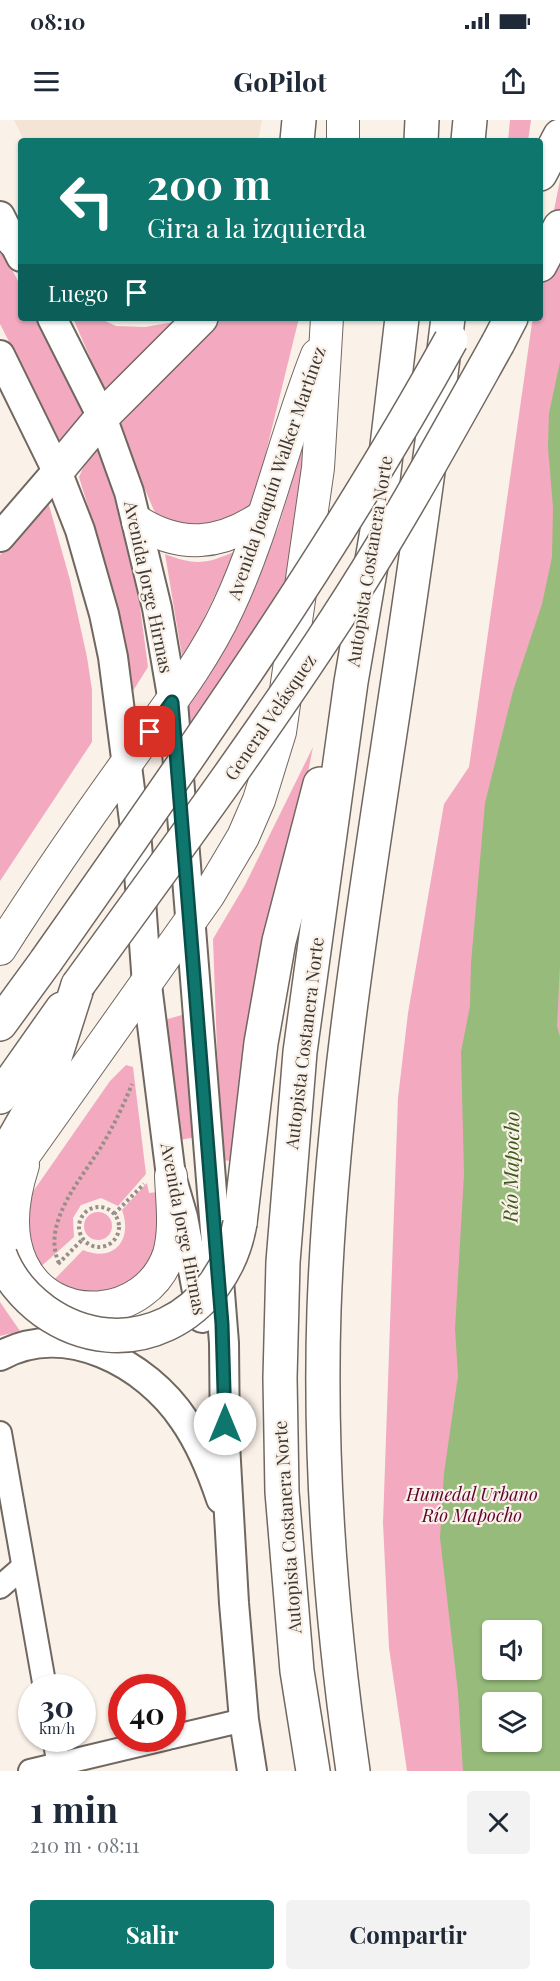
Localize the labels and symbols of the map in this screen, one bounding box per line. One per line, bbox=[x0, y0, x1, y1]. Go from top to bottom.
street label: Avenida Joaquín Walker Martínez bbox=[221, 343, 331, 604]
street label: Autopista Costanera Norte bbox=[340, 454, 398, 669]
street label: Avenida Jorge Hirmas bbox=[119, 498, 179, 675]
street label: General Velásquez bbox=[219, 649, 321, 785]
pin bbox=[124, 706, 175, 757]
street label: Autopista Costanera Norte bbox=[279, 936, 329, 1151]
water label: Río Mapocho bbox=[496, 1111, 524, 1224]
street label: Avenida Jorge Hirmas bbox=[155, 1140, 212, 1317]
position arrow bbox=[193, 1392, 257, 1456]
street label: Autopista Costanera Norte bbox=[268, 1420, 306, 1635]
park label: Humedal Urbano Río Mapocho bbox=[405, 1482, 538, 1527]
speed limit sign: 40 bbox=[108, 1674, 186, 1752]

